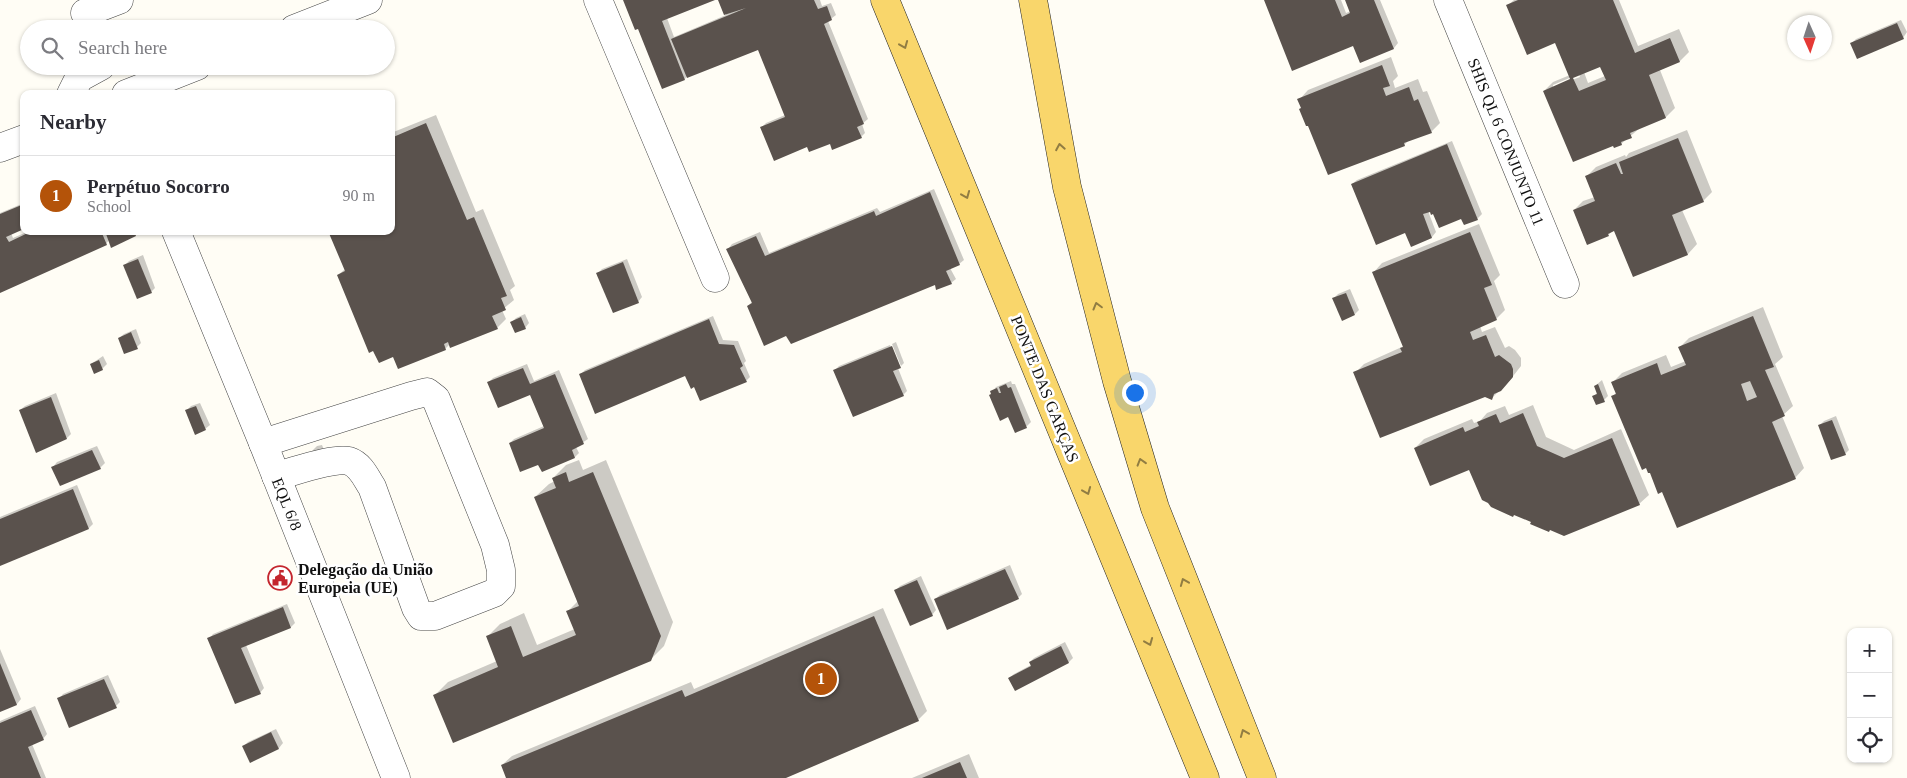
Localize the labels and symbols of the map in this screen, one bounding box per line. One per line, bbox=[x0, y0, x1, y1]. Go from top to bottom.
north arrow bbox=[1787, 15, 1832, 60]
one-way arrow bbox=[898, 40, 908, 49]
street label: SHIS QL 6 CONJUNTO 11 bbox=[1465, 56, 1547, 228]
one-way arrow bbox=[1056, 143, 1066, 152]
one-way arrow bbox=[959, 190, 970, 199]
one-way arrow bbox=[1092, 302, 1102, 310]
street label: PONTE DAS GARÇAS bbox=[1007, 313, 1082, 465]
your location bbox=[1122, 380, 1148, 406]
one-way arrow bbox=[1137, 458, 1147, 466]
street label: EQL 6/8 bbox=[269, 475, 305, 533]
one-way arrow bbox=[1081, 486, 1092, 495]
place label: Delegação da União Europeia (UE) bbox=[298, 561, 433, 597]
public building icon: Delegação da União Europeia (UE) bbox=[267, 565, 293, 591]
one-way arrow bbox=[1180, 578, 1190, 586]
one-way arrow bbox=[1143, 637, 1154, 646]
pin: 1 bbox=[805, 660, 837, 698]
one-way arrow bbox=[1240, 729, 1251, 738]

